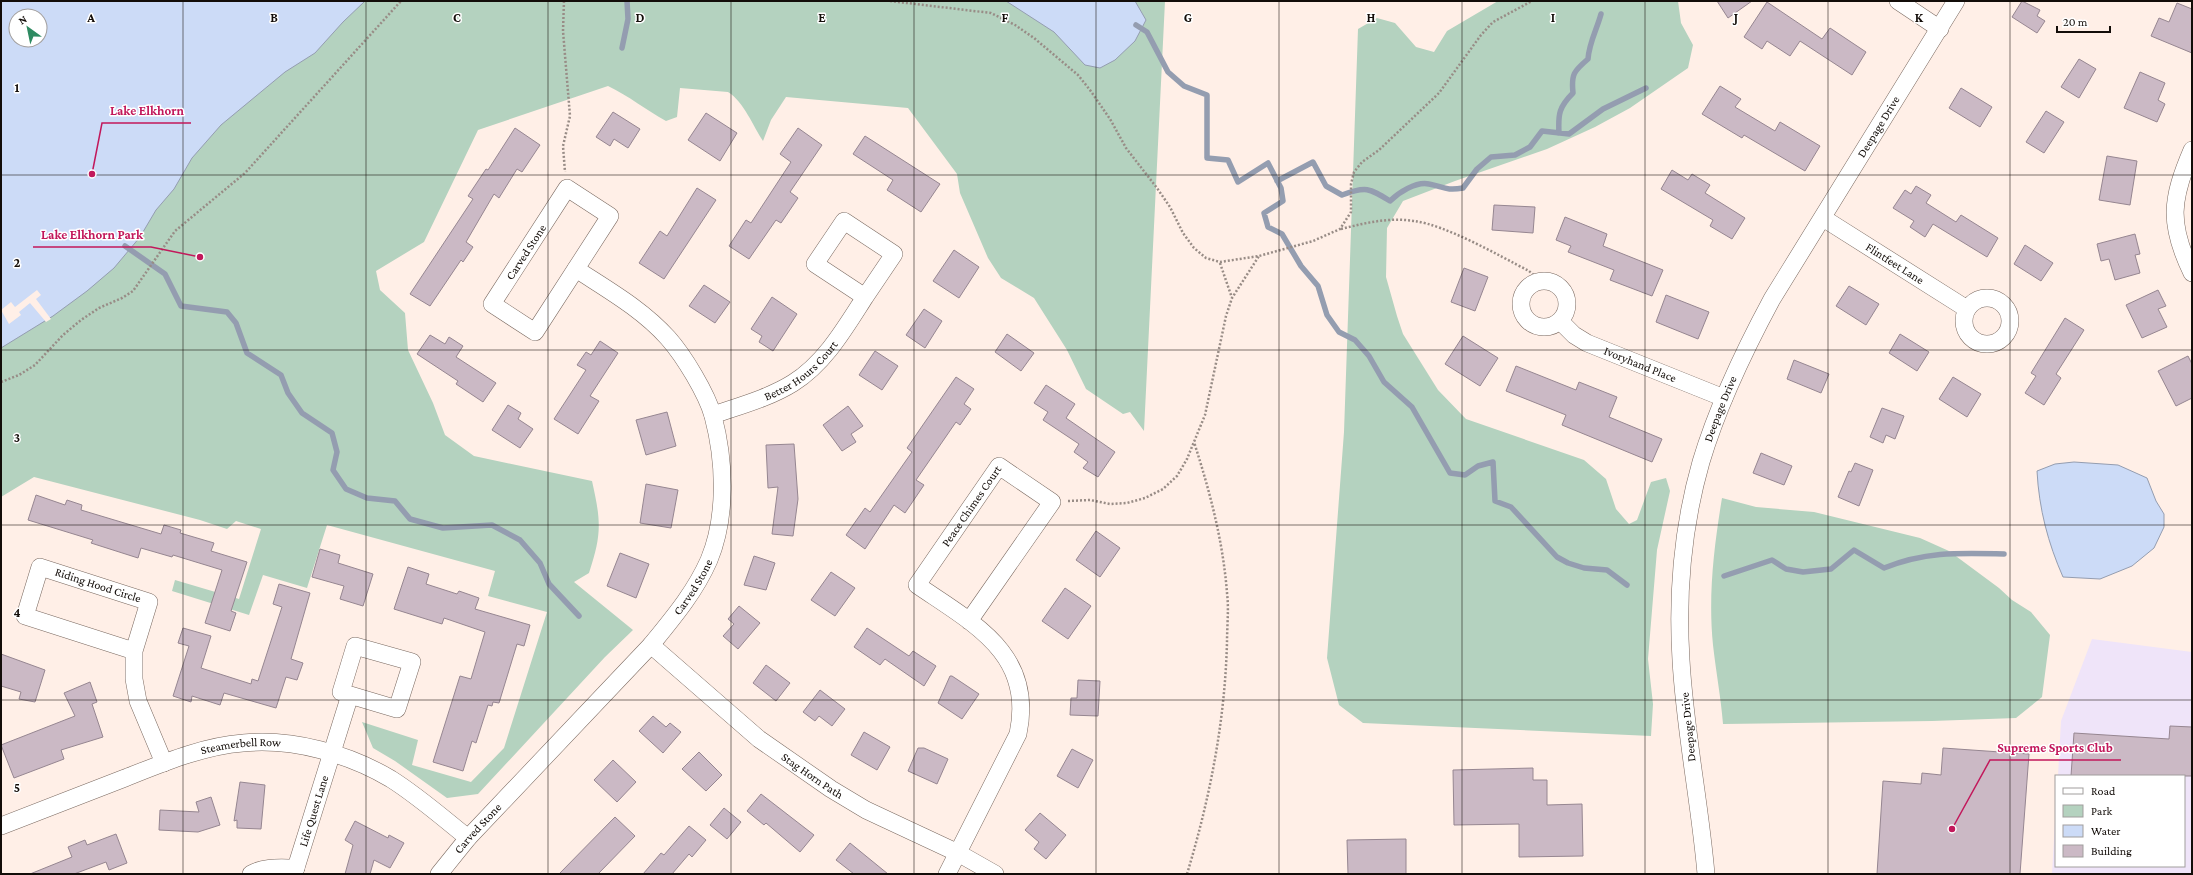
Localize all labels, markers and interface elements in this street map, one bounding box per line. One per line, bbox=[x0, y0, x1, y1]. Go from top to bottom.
north arrow bbox=[8, 8, 48, 48]
scale bar bbox=[2057, 8, 2110, 34]
text: A bbox=[86, 10, 95, 25]
text: B bbox=[270, 10, 278, 25]
text: C bbox=[453, 10, 461, 25]
text: D bbox=[636, 10, 645, 25]
text: E bbox=[818, 10, 826, 25]
text: F bbox=[1002, 10, 1009, 25]
text: G bbox=[1184, 10, 1192, 25]
text: H bbox=[1367, 10, 1376, 25]
text: I bbox=[1551, 10, 1555, 25]
text: J bbox=[1732, 10, 1738, 25]
text: K bbox=[1915, 10, 1924, 25]
text: N bbox=[16, 12, 29, 27]
text: 20 m bbox=[2063, 15, 2088, 29]
text: 1 bbox=[15, 80, 20, 95]
street label: Deepage Drive bbox=[1854, 93, 1903, 160]
callout: Lake Elkhorn bbox=[102, 98, 191, 123]
text: Lake Elkhorn bbox=[110, 103, 184, 118]
callout: Lake Elkhorn Park bbox=[33, 222, 151, 247]
street label: Carved Stone bbox=[503, 222, 549, 282]
text: Lake Elkhorn Park bbox=[41, 227, 144, 242]
street label: Flintfeet Lane bbox=[1863, 240, 1927, 287]
text: 2 bbox=[14, 255, 21, 270]
street label: Better Hours Court bbox=[762, 337, 841, 404]
street label: Ivoryhand Place bbox=[1602, 344, 1678, 385]
street label: Deepage Drive bbox=[1701, 374, 1740, 444]
text: 3 bbox=[14, 430, 20, 445]
street label: Peace Chimes Court bbox=[939, 462, 1005, 549]
street label: Carved Stone bbox=[671, 557, 715, 618]
street label: Riding Hood Circle bbox=[53, 564, 143, 606]
text: 4 bbox=[13, 605, 21, 620]
street label: Deepage Drive bbox=[1677, 692, 1699, 762]
street label: Steamerbell Row bbox=[199, 735, 281, 757]
callout: Supreme Sports Club bbox=[1990, 735, 2121, 760]
text: Supreme Sports Club bbox=[1997, 740, 2113, 755]
street label: Stag Horn Path bbox=[779, 750, 846, 802]
street label: Life Quest Lane bbox=[296, 774, 331, 848]
legend bbox=[2055, 775, 2185, 867]
text: 5 bbox=[14, 780, 20, 795]
text: Road bbox=[2091, 784, 2116, 798]
street label: Carved Stone bbox=[451, 800, 504, 856]
text: Park bbox=[2091, 804, 2113, 818]
text: Water bbox=[2091, 824, 2121, 838]
text: Building bbox=[2091, 844, 2132, 858]

